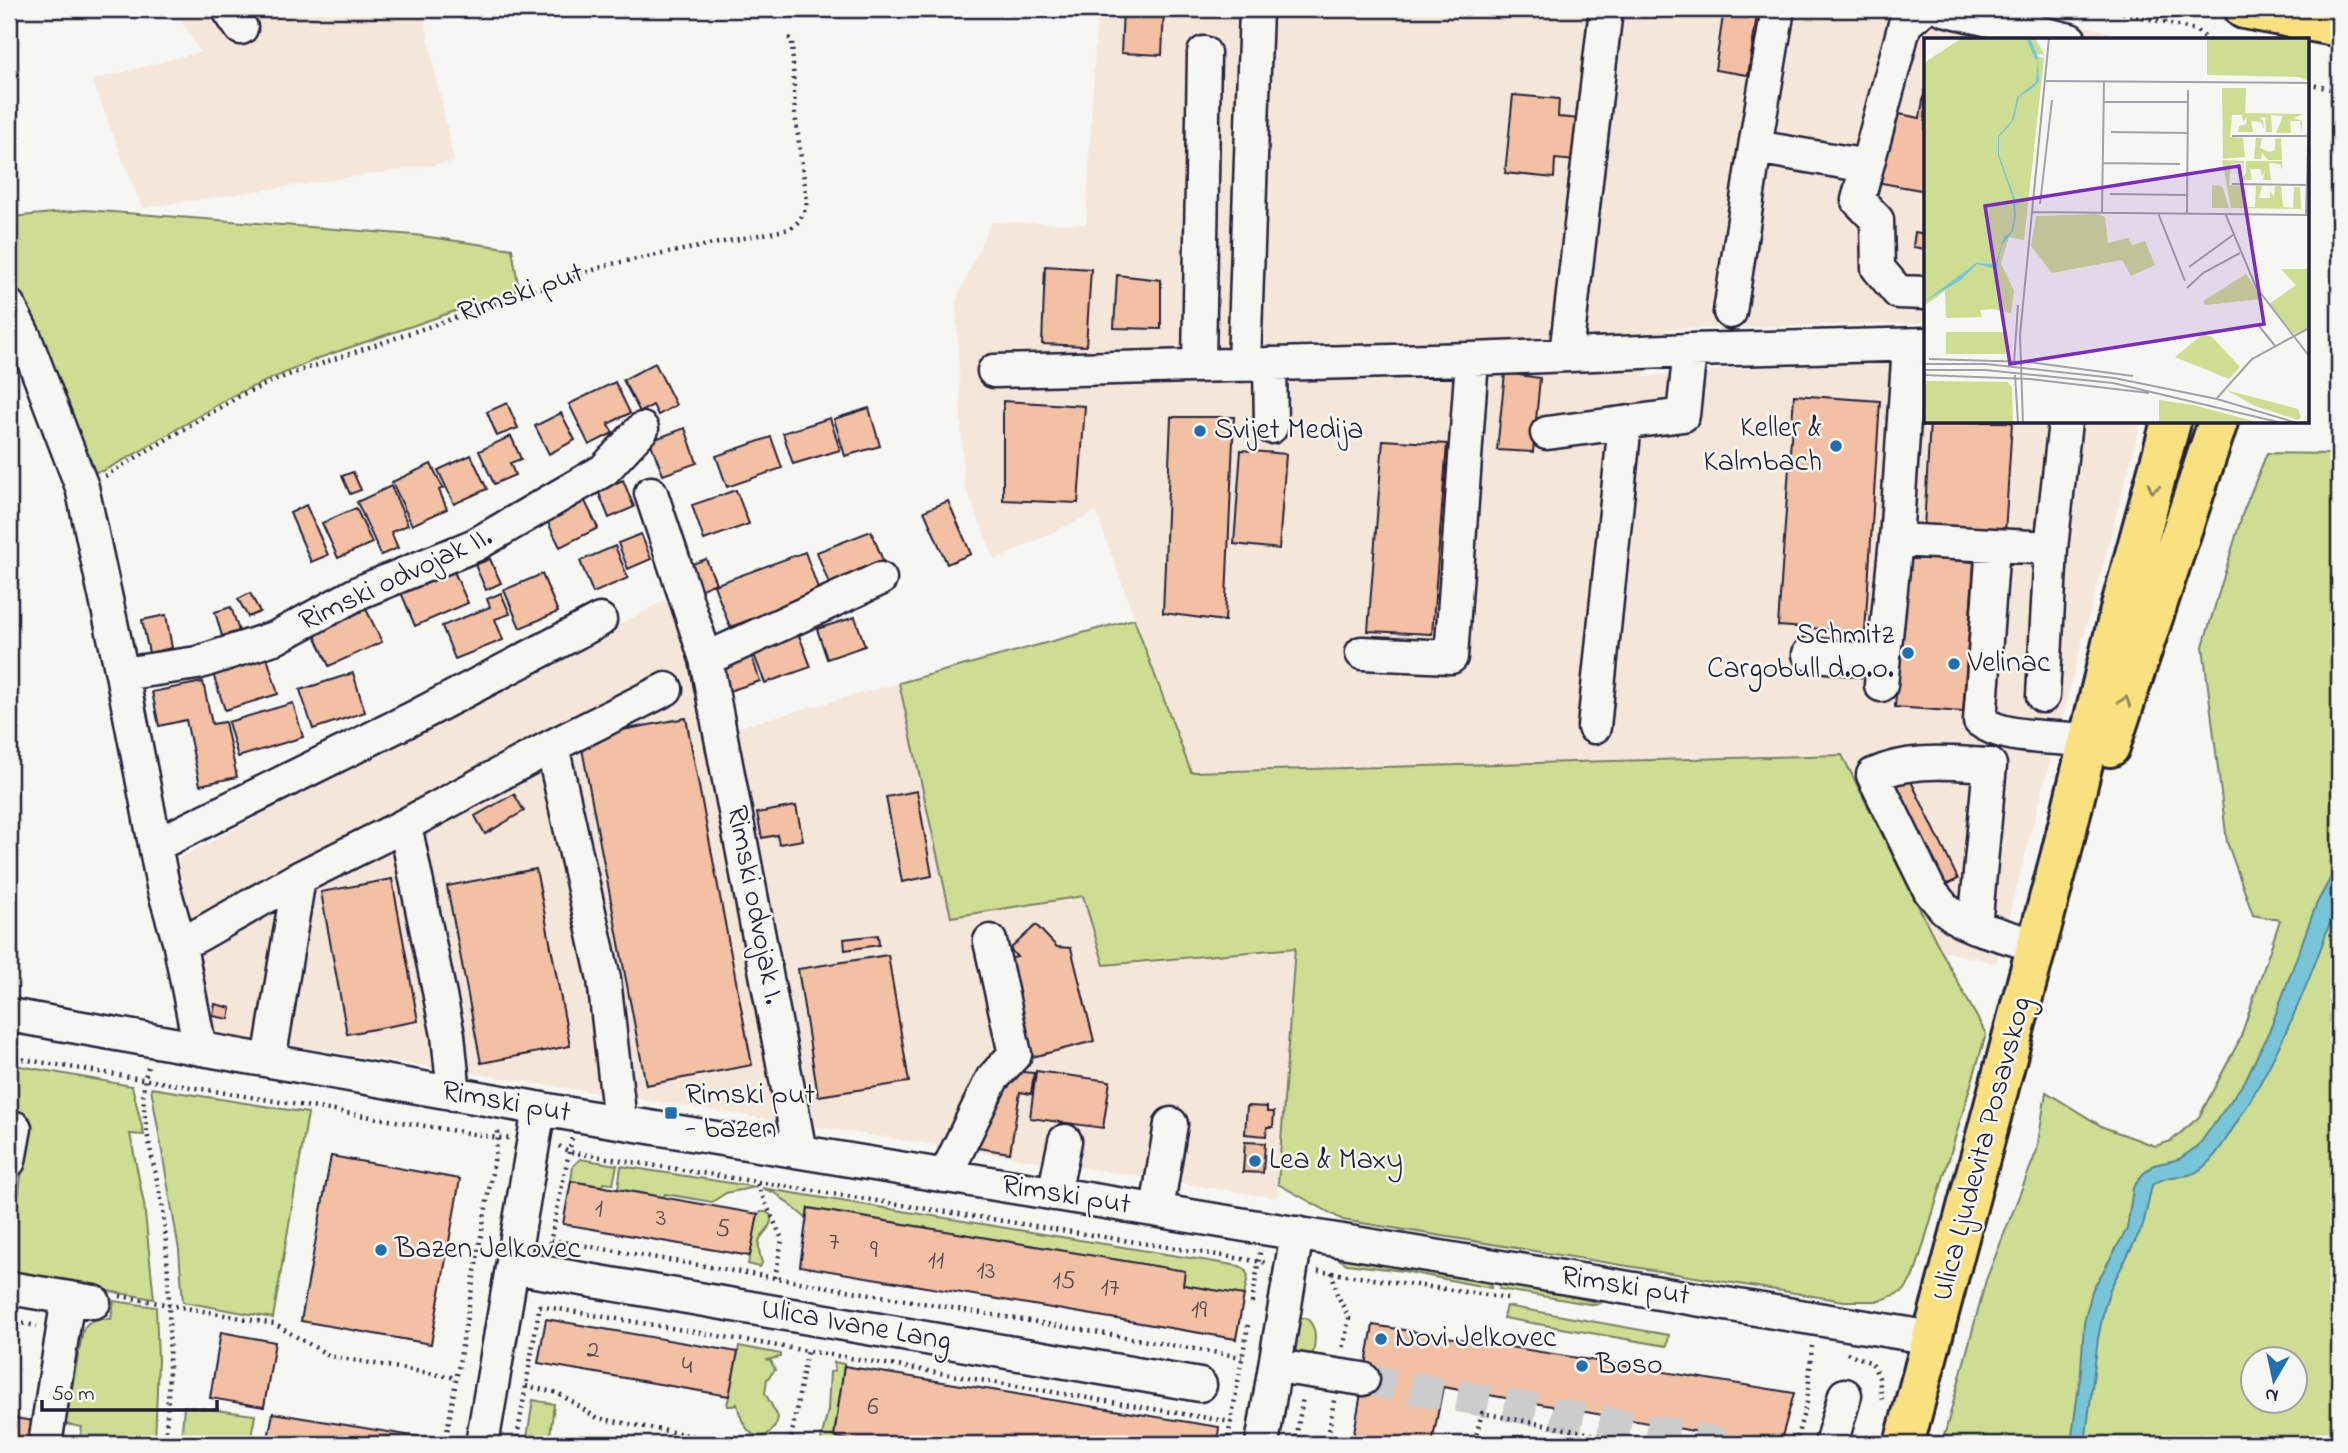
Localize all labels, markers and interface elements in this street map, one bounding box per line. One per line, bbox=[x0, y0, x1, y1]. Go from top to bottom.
inset map bbox=[1924, 38, 2310, 424]
street label: Rimski put bbox=[452, 252, 590, 336]
place label: Keller & Kalmbach bbox=[1703, 407, 1822, 485]
place label: Svijet Medija bbox=[1214, 409, 1363, 453]
marker: Svijet Medija bbox=[1192, 423, 1208, 439]
marker: Keller & Kalmbach bbox=[1828, 438, 1844, 454]
one-way arrow bbox=[2147, 481, 2161, 493]
street label: Rimski odvojak II. bbox=[292, 516, 500, 644]
place label: Schmitz Cargobull d.o.o. bbox=[1707, 614, 1894, 692]
place label: Velinac bbox=[1967, 642, 2051, 686]
marker: Schmitz Cargobull d.o.o. bbox=[1900, 645, 1916, 661]
marker: Velinac bbox=[1946, 656, 1962, 672]
one-way arrow bbox=[2117, 696, 2132, 708]
street label: Rimski odvojak I. bbox=[713, 802, 795, 1008]
street label: Ulica Ljudevita Posavskog bbox=[1921, 992, 2045, 1306]
street label: Rimski put bbox=[438, 1070, 574, 1136]
place label: Rimski put - bazen bbox=[685, 1074, 815, 1152]
marker: Rimski put - bazen bbox=[663, 1105, 679, 1121]
place label: Lea & Maxy bbox=[1269, 1139, 1403, 1183]
marker: Lea & Maxy bbox=[1247, 1153, 1263, 1169]
street label: Rimski put bbox=[998, 1164, 1134, 1228]
house number: 1 bbox=[595, 1191, 603, 1229]
house number: 3 bbox=[656, 1200, 666, 1238]
house number: 5 bbox=[716, 1211, 731, 1249]
house number: 7 bbox=[829, 1224, 840, 1262]
place label: Bazen Jelkovec bbox=[394, 1228, 581, 1272]
house number: 9 bbox=[870, 1232, 878, 1270]
marker: Bazen Jelkovec bbox=[373, 1242, 389, 1258]
house number: 11 bbox=[928, 1243, 944, 1281]
house number: 13 bbox=[976, 1253, 996, 1291]
street label: Rimski put bbox=[1557, 1255, 1693, 1319]
house number: 15 bbox=[1052, 1263, 1076, 1301]
house number: 17 bbox=[1101, 1270, 1120, 1308]
street label: Ulica Ivane Lang bbox=[757, 1288, 955, 1364]
house number: 19 bbox=[1191, 1292, 1207, 1330]
place label: Novi Jelkovec bbox=[1395, 1317, 1557, 1361]
marker: Novi Jelkovec bbox=[1373, 1331, 1389, 1347]
house number: 2 bbox=[587, 1332, 600, 1370]
place label: Boso bbox=[1595, 1344, 1663, 1388]
north arrow bbox=[2240, 1344, 2310, 1414]
house number: 4 bbox=[682, 1348, 693, 1386]
marker: Boso bbox=[1574, 1358, 1590, 1374]
scale bar bbox=[42, 1369, 217, 1413]
text: 50 m bbox=[52, 1380, 95, 1410]
text: N bbox=[2263, 1380, 2280, 1409]
house number: 6 bbox=[867, 1389, 879, 1427]

